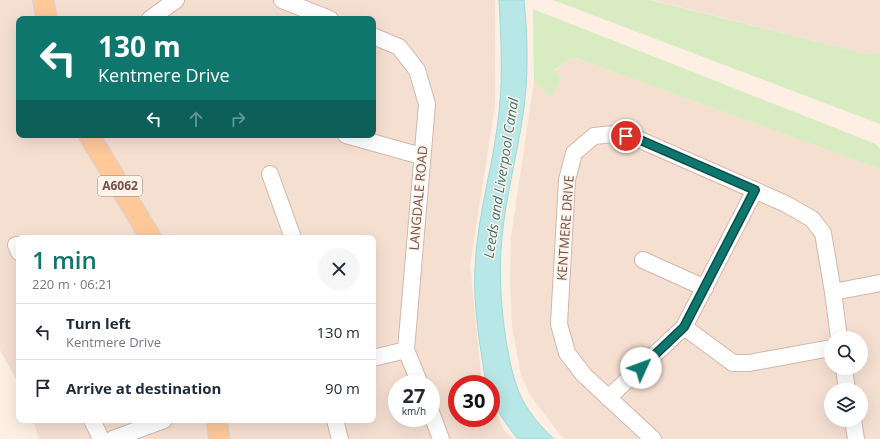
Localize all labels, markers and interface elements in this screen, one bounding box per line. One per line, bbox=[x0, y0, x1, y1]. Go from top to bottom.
text: 130 m bbox=[98, 27, 181, 65]
icon: left bbox=[32, 32, 84, 84]
text: Kentmere Drive bbox=[98, 63, 230, 87]
water label: Leeds and Liverpool Canal bbox=[478, 96, 523, 259]
icon: left bbox=[143, 108, 165, 130]
icon: ahead bbox=[185, 108, 207, 130]
icon: right bbox=[227, 108, 249, 130]
pin bbox=[609, 119, 643, 153]
icon: arrive bbox=[615, 125, 637, 147]
street label: LANGDALE ROAD bbox=[404, 145, 432, 251]
street label: KENTMERE DRIVE bbox=[552, 175, 578, 281]
road number: A6062 bbox=[98, 176, 142, 196]
text: 1 min bbox=[32, 243, 97, 276]
button: close bbox=[318, 248, 360, 290]
text: 220 m · 06:21 bbox=[32, 275, 113, 293]
text: Turn left bbox=[66, 313, 131, 333]
icon: left bbox=[32, 321, 54, 343]
text: 130 m bbox=[316, 322, 360, 342]
map controls bbox=[824, 331, 868, 427]
button: search bbox=[824, 331, 868, 375]
text: Kentmere Drive bbox=[66, 333, 161, 351]
position arrow bbox=[620, 347, 662, 389]
speed limit sign: 30 bbox=[448, 375, 500, 427]
icon: arrive bbox=[32, 377, 54, 399]
text: Arrive at destination bbox=[66, 378, 221, 398]
text: 90 m bbox=[325, 378, 360, 398]
text: 27 bbox=[403, 382, 425, 409]
button: layers bbox=[824, 383, 868, 427]
text: km/h bbox=[402, 404, 426, 418]

